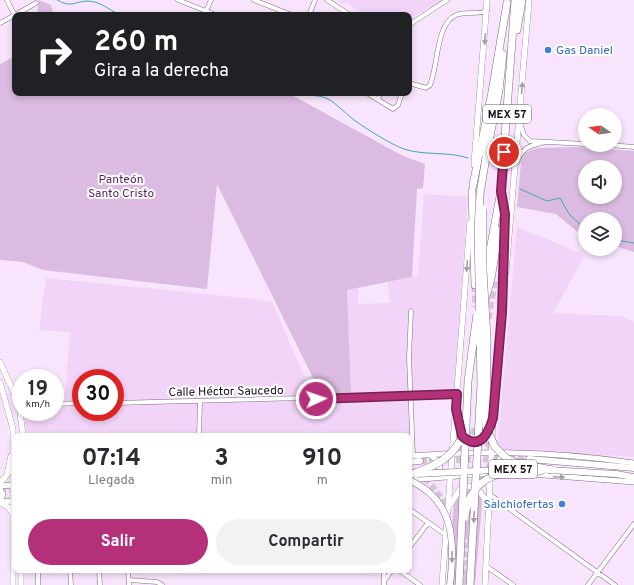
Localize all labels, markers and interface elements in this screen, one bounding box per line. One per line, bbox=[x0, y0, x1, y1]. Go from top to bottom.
text: 260 m bbox=[94, 25, 178, 61]
icon: right bbox=[28, 28, 80, 80]
one-way arrow bbox=[481, 33, 488, 45]
place label: Gas Daniel bbox=[556, 43, 613, 59]
marker: Gas Daniel bbox=[543, 45, 553, 55]
text: Gira a la derecha bbox=[94, 60, 229, 83]
one-way arrow bbox=[518, 82, 525, 94]
road number: MEX 57 bbox=[483, 105, 531, 123]
north arrow bbox=[578, 108, 622, 152]
map controls bbox=[578, 108, 622, 256]
pin bbox=[487, 135, 521, 169]
icon: arrive bbox=[493, 141, 515, 163]
button: sound bbox=[578, 160, 622, 204]
park label: Panteón Santo Cristo bbox=[88, 172, 154, 202]
button: layers bbox=[578, 212, 622, 256]
one-way arrow bbox=[463, 260, 470, 272]
speed limit sign: 30 bbox=[72, 369, 124, 421]
text: 19 bbox=[28, 377, 48, 403]
position arrow bbox=[295, 378, 337, 420]
street label: Calle Héctor Saucedo bbox=[168, 383, 284, 401]
text: km/h bbox=[26, 398, 50, 411]
text: 07:14 bbox=[82, 444, 141, 474]
text: 3 bbox=[214, 444, 229, 474]
text: 910 bbox=[302, 444, 342, 474]
road number: MEX 57 bbox=[489, 460, 537, 478]
text: Llegada bbox=[88, 473, 135, 489]
text: min bbox=[211, 473, 232, 489]
text: m bbox=[317, 473, 328, 489]
one-way arrow bbox=[553, 473, 565, 480]
place label: Salchiofertas bbox=[483, 497, 554, 513]
marker: Salchiofertas bbox=[557, 499, 567, 509]
one-way arrow bbox=[471, 511, 477, 524]
button: Salir bbox=[28, 519, 208, 565]
button: Compartir bbox=[216, 519, 396, 565]
one-way arrow bbox=[449, 551, 455, 564]

